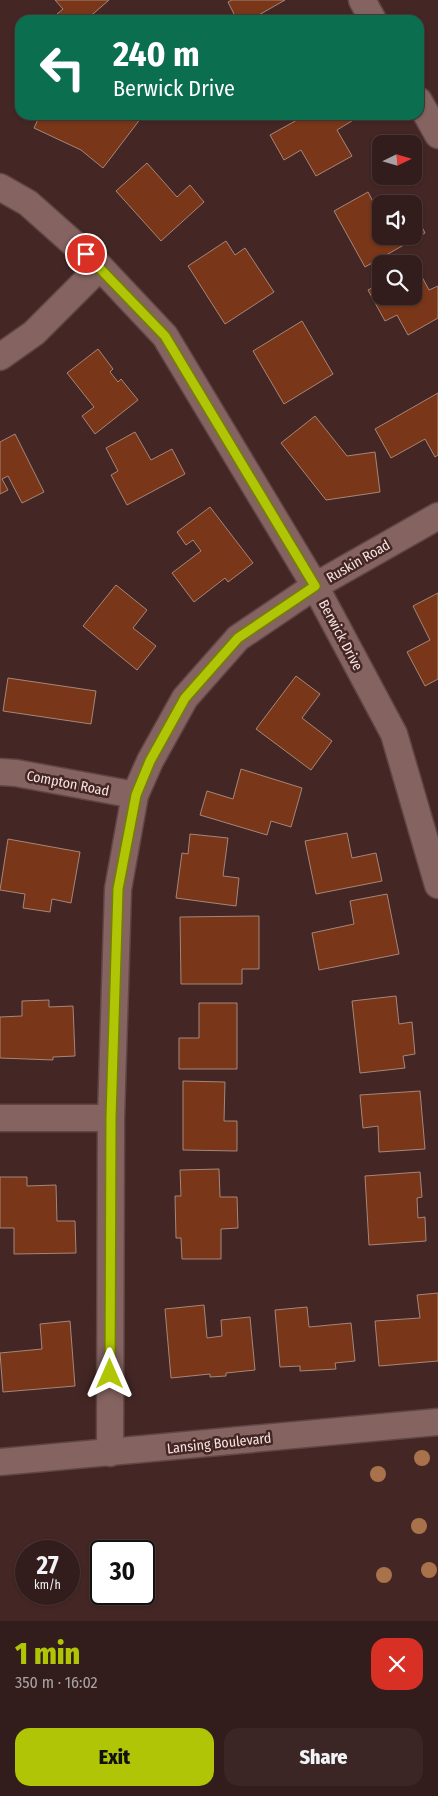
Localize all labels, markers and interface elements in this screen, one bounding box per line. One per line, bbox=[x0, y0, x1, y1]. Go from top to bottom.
text: 240 m bbox=[113, 33, 200, 75]
icon: left bbox=[30, 35, 95, 100]
text: Berwick Drive bbox=[113, 75, 235, 102]
north arrow bbox=[372, 135, 422, 185]
map controls bbox=[372, 135, 422, 305]
button: sound bbox=[372, 195, 422, 245]
pin bbox=[65, 233, 107, 275]
icon: arrive bbox=[72, 240, 100, 268]
button: search bbox=[372, 255, 422, 305]
street label: Ruskin Road bbox=[323, 536, 393, 586]
street label: Berwick Drive bbox=[315, 597, 366, 674]
street label: Compton Road bbox=[25, 767, 111, 800]
position arrow bbox=[83, 1347, 135, 1399]
street label: Lansing Boulevard bbox=[166, 1430, 272, 1457]
speed limit sign: 30 bbox=[90, 1540, 155, 1605]
text: 27 bbox=[36, 1551, 59, 1581]
text: km/h bbox=[34, 1578, 61, 1592]
text: 1 min bbox=[15, 1636, 80, 1672]
button: close bbox=[371, 1638, 423, 1690]
text: 350 m · 16:02 bbox=[15, 1673, 98, 1692]
button: Exit bbox=[15, 1728, 214, 1786]
button: Share bbox=[224, 1728, 423, 1786]

